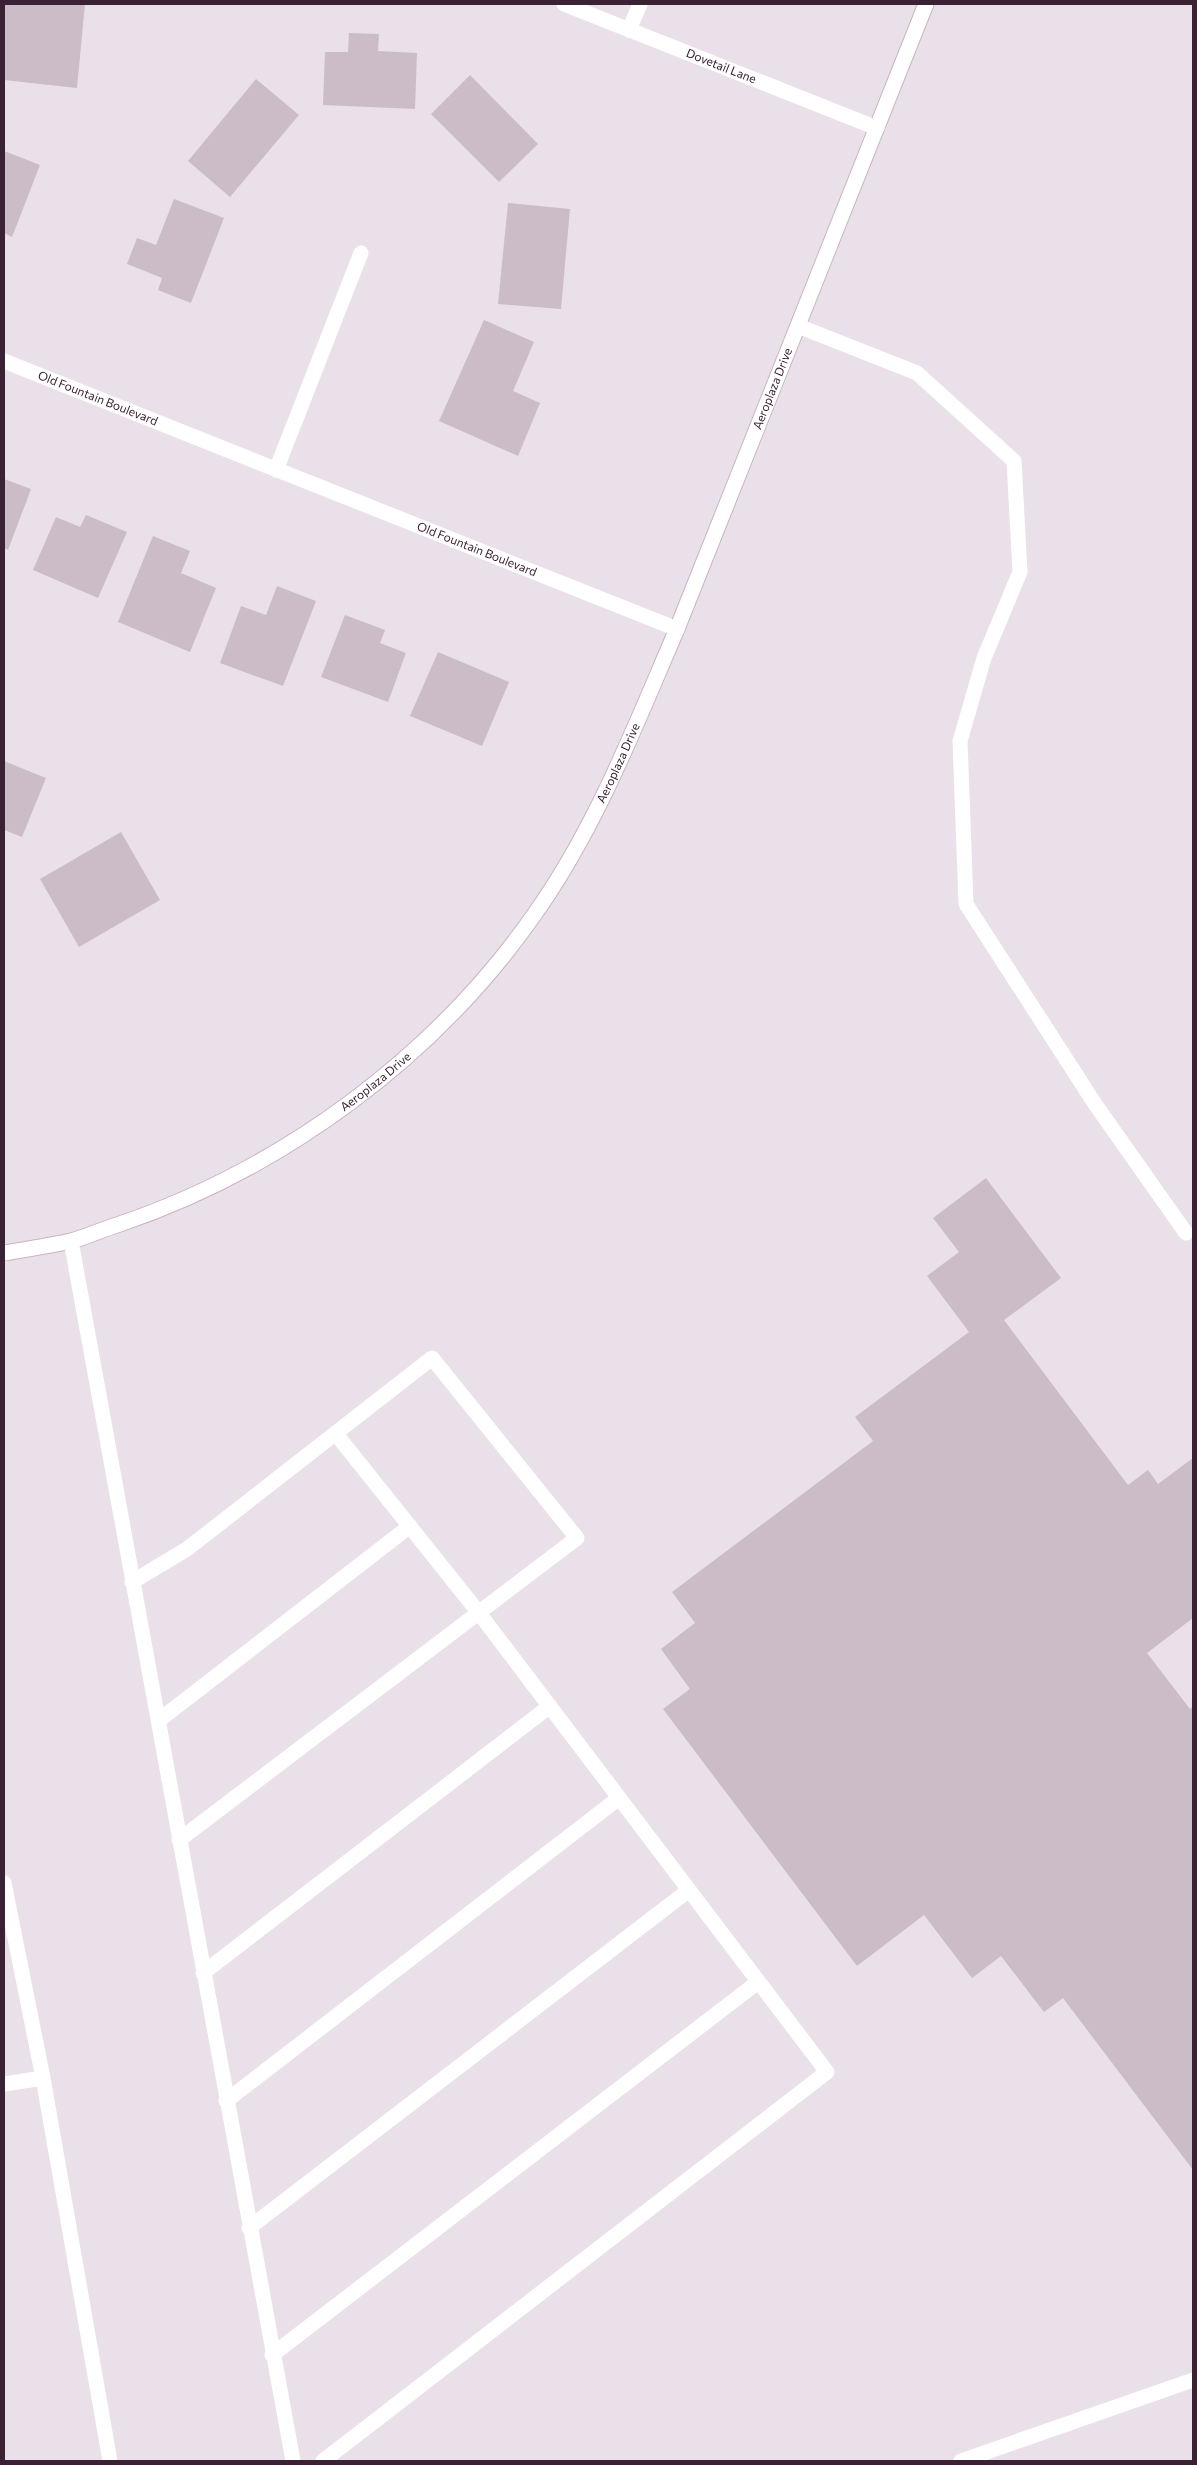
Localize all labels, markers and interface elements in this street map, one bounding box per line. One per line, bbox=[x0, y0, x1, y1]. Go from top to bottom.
street label: Dovetail Lane bbox=[684, 45, 759, 85]
street label: Aeroplaza Drive bbox=[749, 346, 794, 431]
street label: Old Fountain Boulevard bbox=[36, 367, 160, 428]
street label: Old Fountain Boulevard bbox=[415, 518, 539, 579]
street label: Aeroplaza Drive bbox=[593, 721, 642, 805]
street label: Aeroplaza Drive bbox=[337, 1049, 413, 1113]

